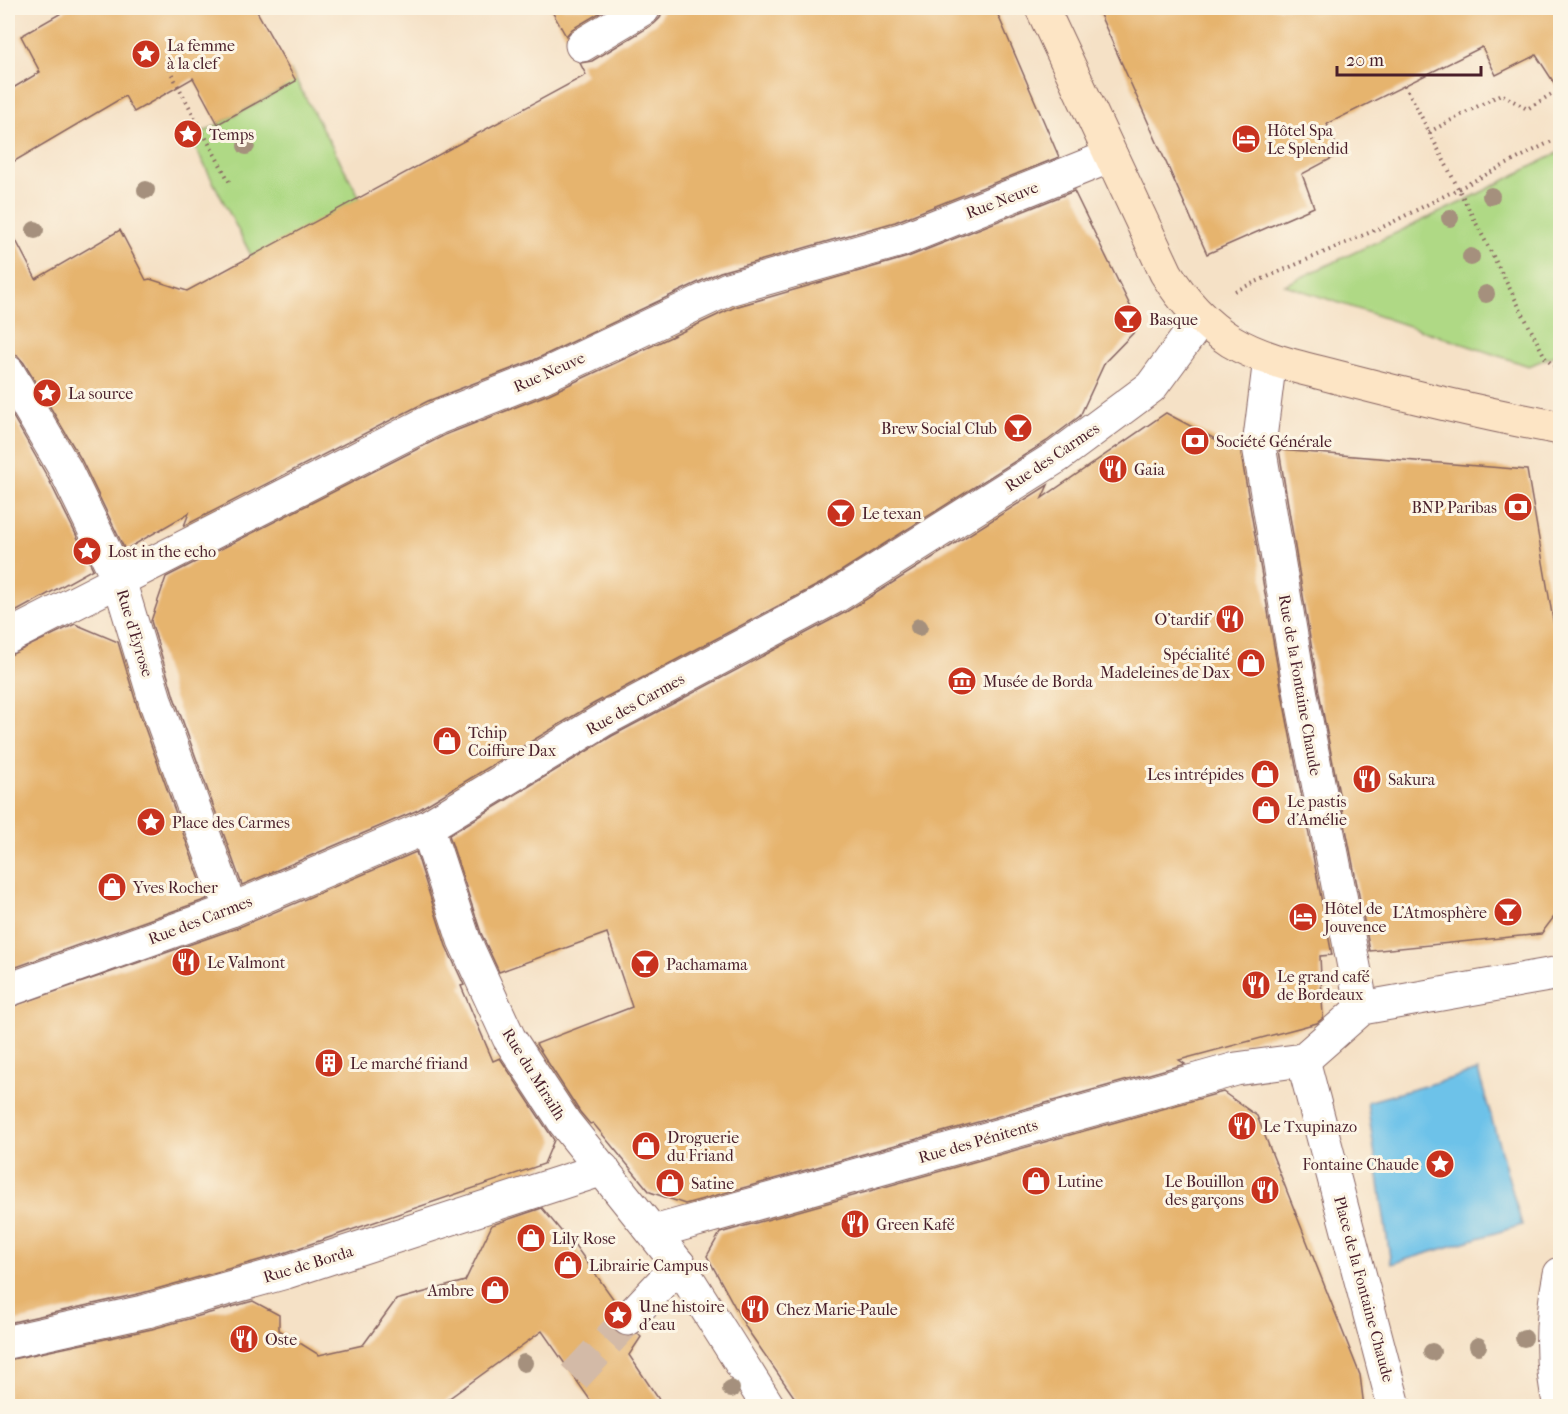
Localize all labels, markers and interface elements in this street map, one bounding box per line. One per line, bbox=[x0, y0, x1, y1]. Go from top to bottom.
place label: La femme à la clef bbox=[167, 36, 235, 73]
place icon: La femme à la clef bbox=[130, 38, 162, 70]
scale bar bbox=[1337, 39, 1481, 77]
text: 20 m bbox=[1346, 50, 1384, 71]
place icon: Temps bbox=[172, 118, 204, 150]
place label: Hôtel Spa Le Splendid bbox=[1267, 121, 1349, 158]
hotel icon: Hôtel Spa Le Splendid bbox=[1230, 123, 1262, 155]
place label: Temps bbox=[209, 125, 254, 144]
street label: Rue Neuve bbox=[963, 177, 1041, 222]
bar icon: Basque bbox=[1112, 303, 1144, 335]
place label: Basque bbox=[1149, 310, 1198, 329]
street label: Rue Neuve bbox=[510, 348, 588, 396]
place icon: La source bbox=[31, 377, 63, 409]
place label: La source bbox=[68, 384, 133, 403]
bar icon: Brew Social Club bbox=[1002, 412, 1034, 444]
street label: Rue des Carmes bbox=[1001, 418, 1103, 496]
place label: Brew Social Club bbox=[881, 419, 997, 438]
bank icon: Société Générale bbox=[1179, 425, 1211, 457]
place label: Société Générale bbox=[1216, 432, 1332, 451]
restaurant icon: Gaia bbox=[1097, 453, 1129, 485]
place label: Gaia bbox=[1134, 460, 1165, 479]
bank icon: BNP Paribas bbox=[1502, 491, 1534, 523]
bar icon: Le texan bbox=[825, 497, 857, 529]
place label: BNP Paribas bbox=[1411, 498, 1497, 517]
place label: Le texan bbox=[862, 504, 922, 523]
place icon: Lost in the echo bbox=[71, 535, 103, 567]
place label: Lost in the echo bbox=[108, 542, 216, 561]
street label: Rue d'Eyrose bbox=[113, 587, 157, 679]
street label: Rue de la Fontaine Chaude bbox=[1275, 593, 1325, 777]
restaurant icon: O'tardif bbox=[1214, 603, 1246, 635]
place label: O'tardif bbox=[1154, 610, 1213, 629]
place label: Spécialité Madeleines de Dax bbox=[1100, 645, 1231, 682]
shop icon: Spécialité Madeleines de Dax bbox=[1235, 647, 1267, 679]
museum icon: Musée de Borda bbox=[946, 665, 978, 697]
street label: Rue des Carmes bbox=[582, 669, 688, 739]
place label: Musée de Borda bbox=[983, 672, 1093, 691]
place label: Tchip Coiffure Dax bbox=[468, 723, 557, 760]
shop icon: Tchip Coiffure Dax bbox=[431, 725, 463, 757]
shop icon: Les intrépides bbox=[1249, 758, 1281, 790]
restaurant icon: Sakura bbox=[1351, 763, 1383, 795]
place label: Les intrépides bbox=[1147, 765, 1244, 784]
place label: Sakura bbox=[1388, 770, 1436, 789]
place label: Le pastis d'Amélie bbox=[1287, 792, 1347, 829]
shop icon: Le pastis d'Amélie bbox=[1250, 794, 1282, 826]
place icon: Place des Carmes bbox=[135, 806, 167, 838]
place label: Place des Carmes bbox=[172, 813, 290, 832]
shop icon: Yves Rocher bbox=[96, 871, 128, 903]
place label: Yves Rocher bbox=[132, 878, 218, 897]
street label: Rue des Carmes bbox=[145, 891, 255, 949]
bar icon: L'Atmosphère bbox=[1492, 896, 1524, 928]
place label: Hôtel de Jouvence bbox=[1322, 899, 1386, 936]
hotel icon: Hôtel de Jouvence bbox=[1287, 901, 1319, 933]
place label: L'Atmosphère bbox=[1392, 903, 1487, 922]
restaurant icon: Le Valmont bbox=[170, 946, 202, 978]
bar icon: Pachamama bbox=[629, 948, 661, 980]
place label: Le Valmont bbox=[207, 953, 286, 972]
place label: Pachamama bbox=[666, 955, 748, 974]
place label: Le grand café de Bordeaux bbox=[1277, 967, 1370, 1004]
restaurant icon: Le grand café de Bordeaux bbox=[1240, 969, 1272, 1001]
street label: Rue du Mirailh bbox=[498, 1025, 570, 1123]
building icon: Le marché friand bbox=[313, 1047, 345, 1079]
place label: Le marché friand bbox=[350, 1054, 468, 1073]
restaurant icon: Le Txupinazo bbox=[1226, 1110, 1258, 1142]
street label: Rue des Pénitents bbox=[916, 1115, 1040, 1167]
place label: Le Txupinazo bbox=[1263, 1117, 1357, 1136]
place label: Droguerie du Friand bbox=[667, 1128, 739, 1165]
shop icon: Droguerie du Friand bbox=[630, 1130, 662, 1162]
place icon: Fontaine Chaude bbox=[1424, 1148, 1456, 1180]
place label: Fontaine Chaude bbox=[1302, 1155, 1419, 1174]
shop icon: Lutine bbox=[1020, 1165, 1052, 1197]
shop icon: Satine bbox=[654, 1167, 686, 1199]
place label: Lutine bbox=[1057, 1172, 1103, 1191]
place label: Le Bouillon des garçons bbox=[1165, 1172, 1245, 1209]
place label: Satine bbox=[691, 1174, 734, 1193]
restaurant icon: Le Bouillon des garçons bbox=[1249, 1174, 1281, 1206]
street label: Place de la Fontaine Chaude bbox=[1330, 1194, 1398, 1384]
restaurant icon: Green Kafé bbox=[839, 1208, 871, 1240]
place label: Green Kafé bbox=[876, 1215, 955, 1234]
shop icon: Lily Rose bbox=[515, 1222, 547, 1254]
place label: Lily Rose bbox=[552, 1229, 616, 1248]
street label: Rue de Borda bbox=[261, 1241, 356, 1287]
shop icon: Librairie Campus bbox=[552, 1249, 584, 1281]
place label: Librairie Campus bbox=[589, 1256, 708, 1275]
shop icon: Ambre bbox=[479, 1274, 511, 1306]
place label: Ambre bbox=[426, 1281, 474, 1300]
restaurant icon: Chez Marie-Paule bbox=[739, 1293, 771, 1325]
place label: Une histoire d'eau bbox=[639, 1297, 725, 1334]
place icon: Une histoire d'eau bbox=[602, 1299, 634, 1331]
place label: Chez Marie-Paule bbox=[776, 1300, 898, 1319]
restaurant icon: Oste bbox=[228, 1323, 260, 1355]
place label: Oste bbox=[265, 1330, 297, 1349]

